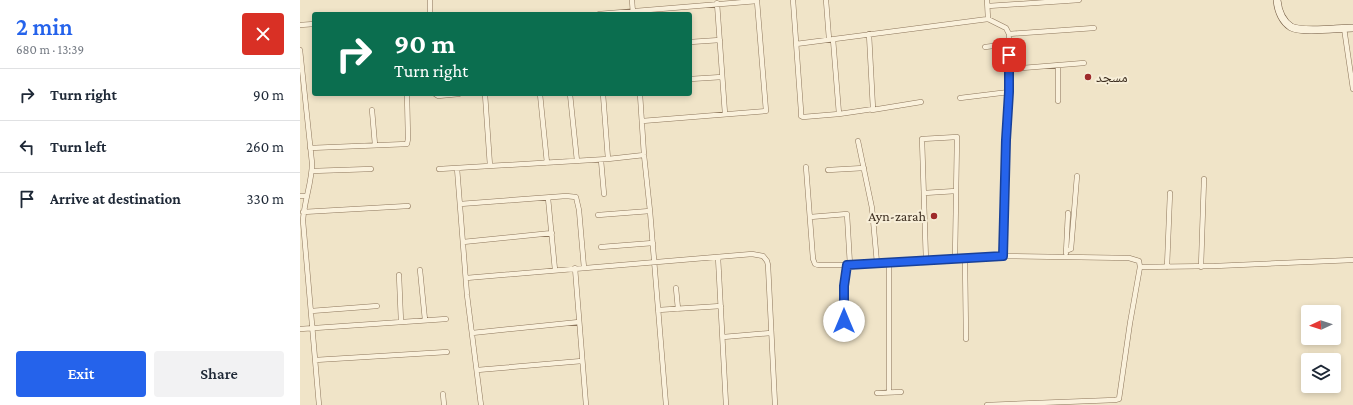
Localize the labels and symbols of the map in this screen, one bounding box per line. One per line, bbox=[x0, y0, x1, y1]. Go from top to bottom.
pin bbox=[992, 38, 1026, 72]
place label: مسجد bbox=[1096, 69, 1128, 85]
marker: مسجد bbox=[1083, 72, 1093, 82]
place label: Ayn-zarah bbox=[868, 208, 926, 224]
marker: Ayn-zarah bbox=[929, 211, 939, 221]
position arrow bbox=[823, 300, 865, 342]
north arrow bbox=[1301, 305, 1341, 345]

